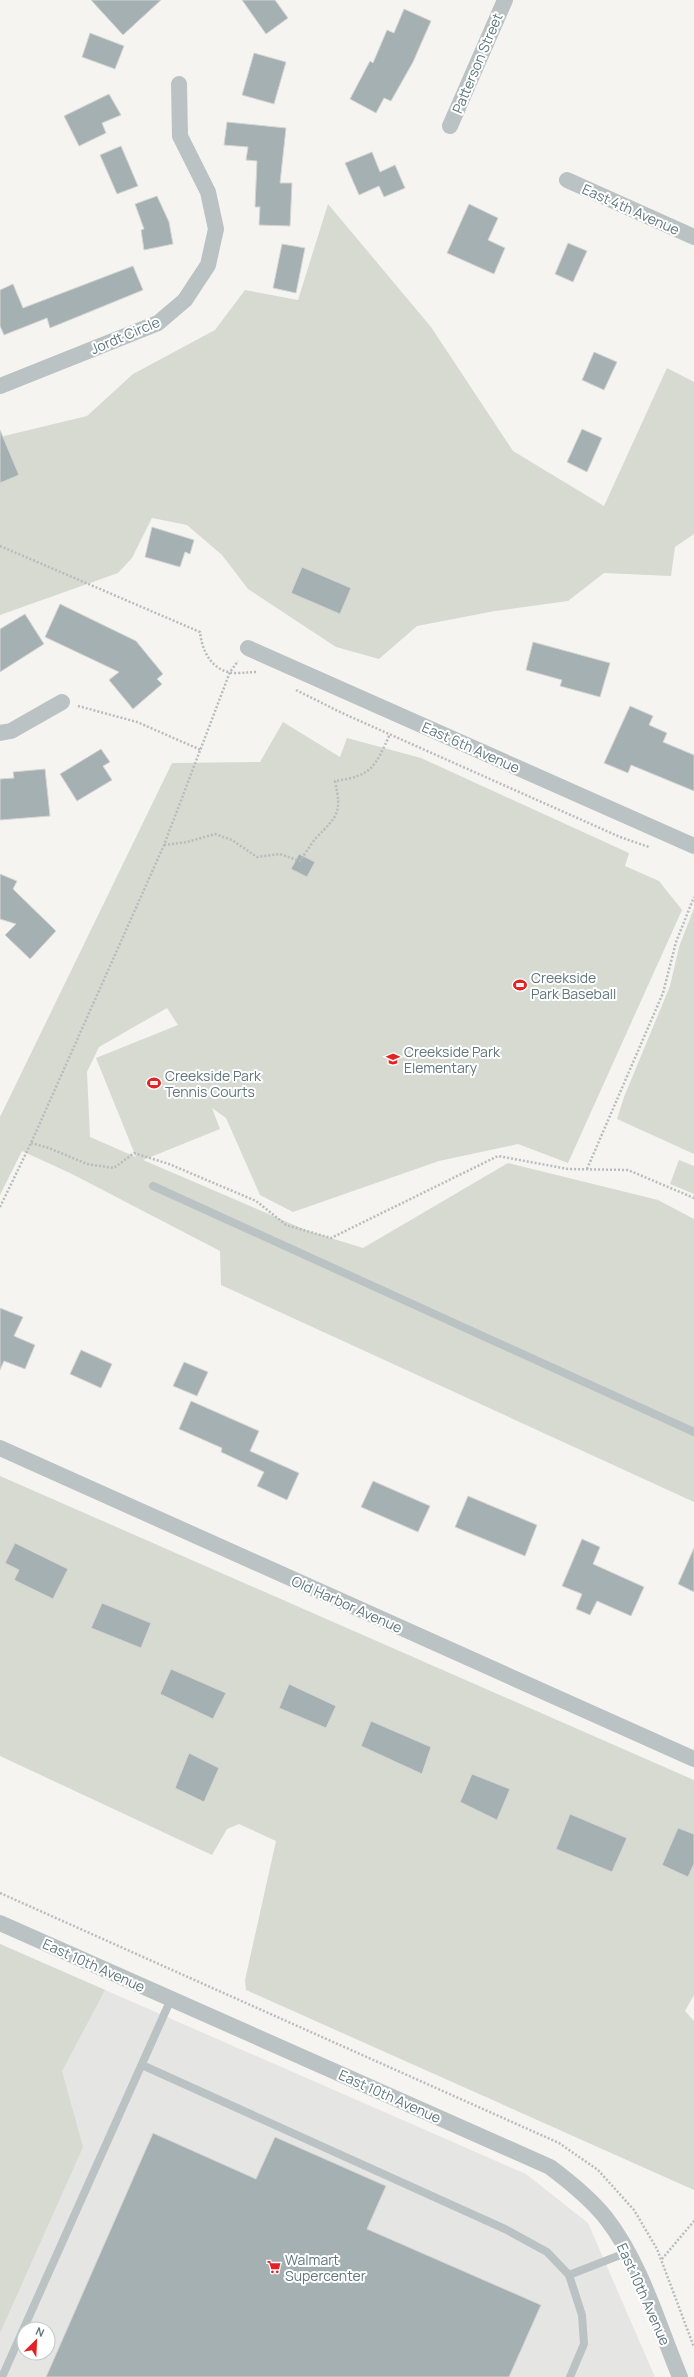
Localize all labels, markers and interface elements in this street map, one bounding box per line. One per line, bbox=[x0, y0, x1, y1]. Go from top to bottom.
street label: Patterson Street bbox=[447, 10, 507, 116]
street label: East 4th Avenue bbox=[579, 179, 683, 239]
street label: Jordt Circle bbox=[87, 312, 163, 358]
street label: East 6th Avenue bbox=[419, 717, 523, 777]
place label: Creekside Park Baseball bbox=[531, 968, 616, 1003]
sports icon: Creekside Park Baseball bbox=[512, 977, 528, 993]
place label: Creekside Park Elementary bbox=[404, 1042, 501, 1077]
school or university icon: Creekside Park Elementary bbox=[385, 1051, 401, 1067]
place label: Creekside Park Tennis Courts bbox=[165, 1066, 262, 1101]
sports icon: Creekside Park Tennis Courts bbox=[146, 1075, 162, 1091]
street label: Old Harbor Avenue bbox=[289, 1571, 405, 1637]
street label: East 10th Avenue bbox=[40, 1934, 148, 1996]
street label: East 10th Avenue bbox=[336, 2065, 444, 2127]
street label: East 10th Avenue bbox=[613, 2240, 675, 2348]
place label: Walmart Supercenter bbox=[285, 2250, 366, 2285]
supermarket icon: Walmart Supercenter bbox=[266, 2259, 282, 2275]
north arrow bbox=[16, 2321, 56, 2361]
text: N bbox=[34, 2323, 47, 2340]

